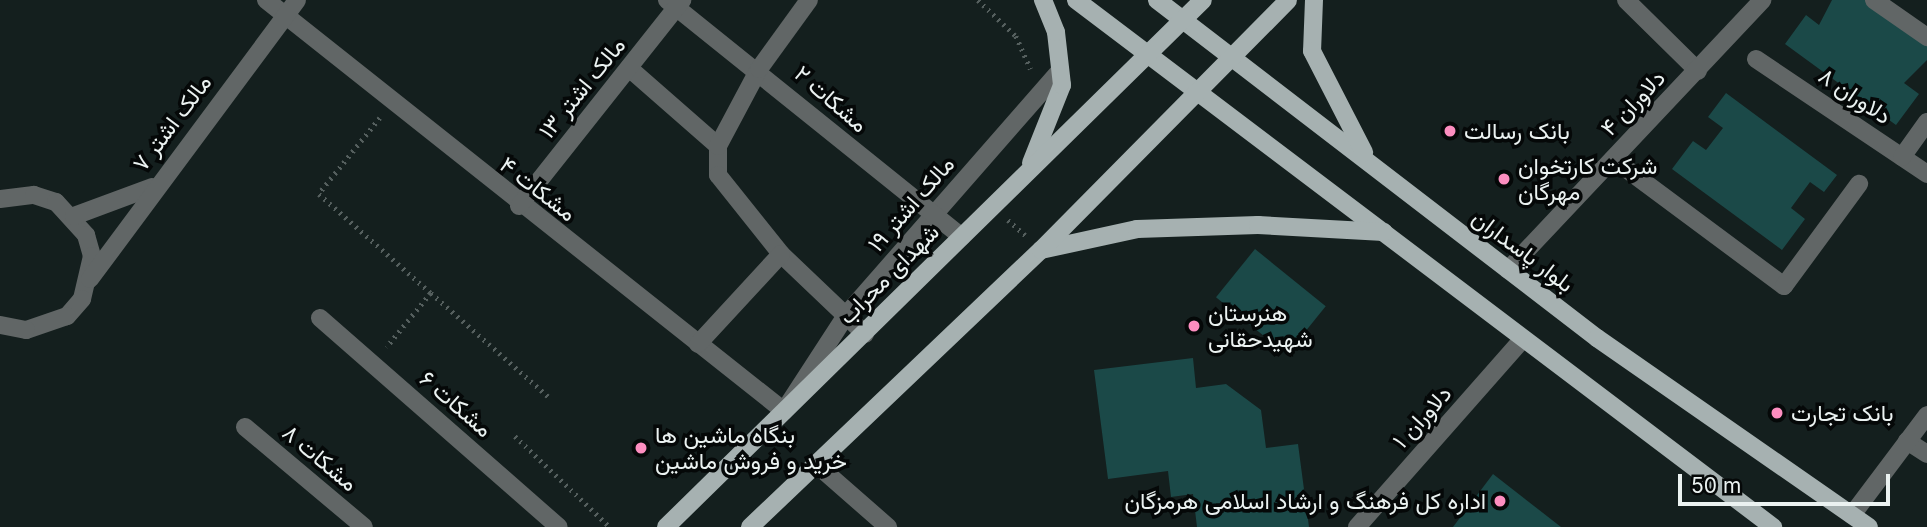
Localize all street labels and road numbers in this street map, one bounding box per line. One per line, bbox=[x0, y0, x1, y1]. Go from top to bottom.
street label: مالک اشتر ۱۳ bbox=[533, 32, 631, 144]
street label: مشکات ۲ bbox=[789, 60, 873, 138]
street label: دلاوران ۸ bbox=[1813, 62, 1897, 130]
street label: دلاوران ۴ bbox=[1595, 64, 1671, 142]
street label: مالک اشتر ۷ bbox=[127, 69, 217, 177]
street label: مالک اشتر ۱۹ bbox=[862, 150, 960, 258]
street label: مشکات ۴ bbox=[494, 151, 582, 227]
street label: بلوار پاسداران bbox=[1467, 204, 1579, 298]
street label: شهدای محراب bbox=[833, 218, 945, 330]
street label: مشکات ۶ bbox=[414, 365, 498, 443]
street label: دلاوران ۱ bbox=[1387, 380, 1457, 454]
street label: مشکات ۸ bbox=[277, 419, 363, 497]

